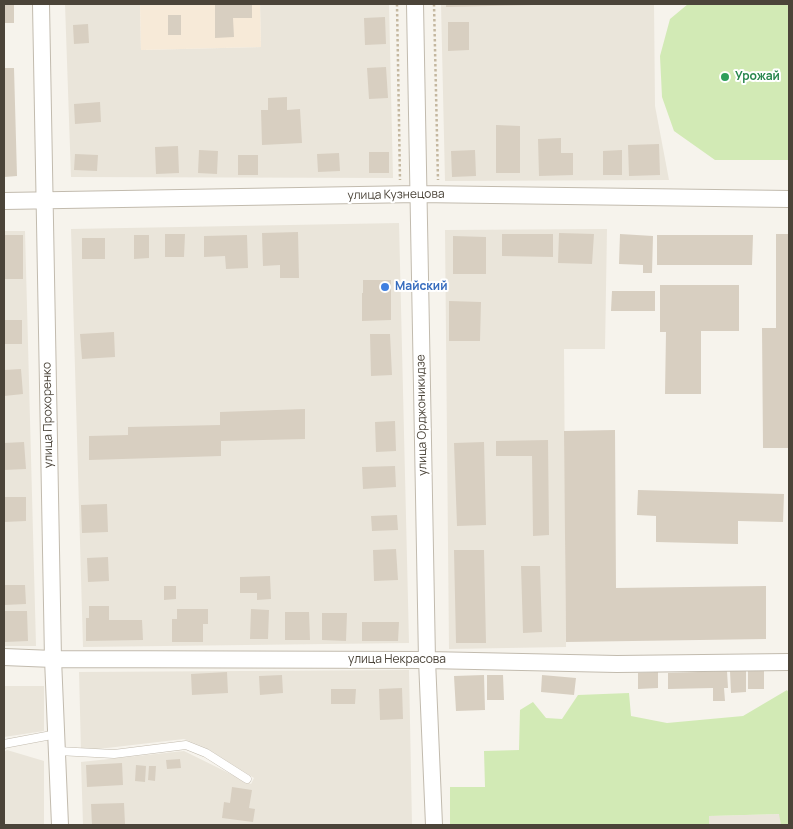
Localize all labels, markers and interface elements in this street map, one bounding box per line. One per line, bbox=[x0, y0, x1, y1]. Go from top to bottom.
place label: Урожай bbox=[735, 70, 780, 84]
marker: Урожай bbox=[719, 71, 731, 83]
street label: улица Кузнецова bbox=[347, 187, 445, 203]
place label: Майский bbox=[395, 280, 447, 294]
marker: Майский bbox=[379, 281, 391, 293]
street label: улица Орджоникидзе bbox=[414, 354, 430, 476]
street label: улица Прохоренко bbox=[40, 362, 56, 468]
street label: улица Некрасова bbox=[348, 653, 446, 667]

